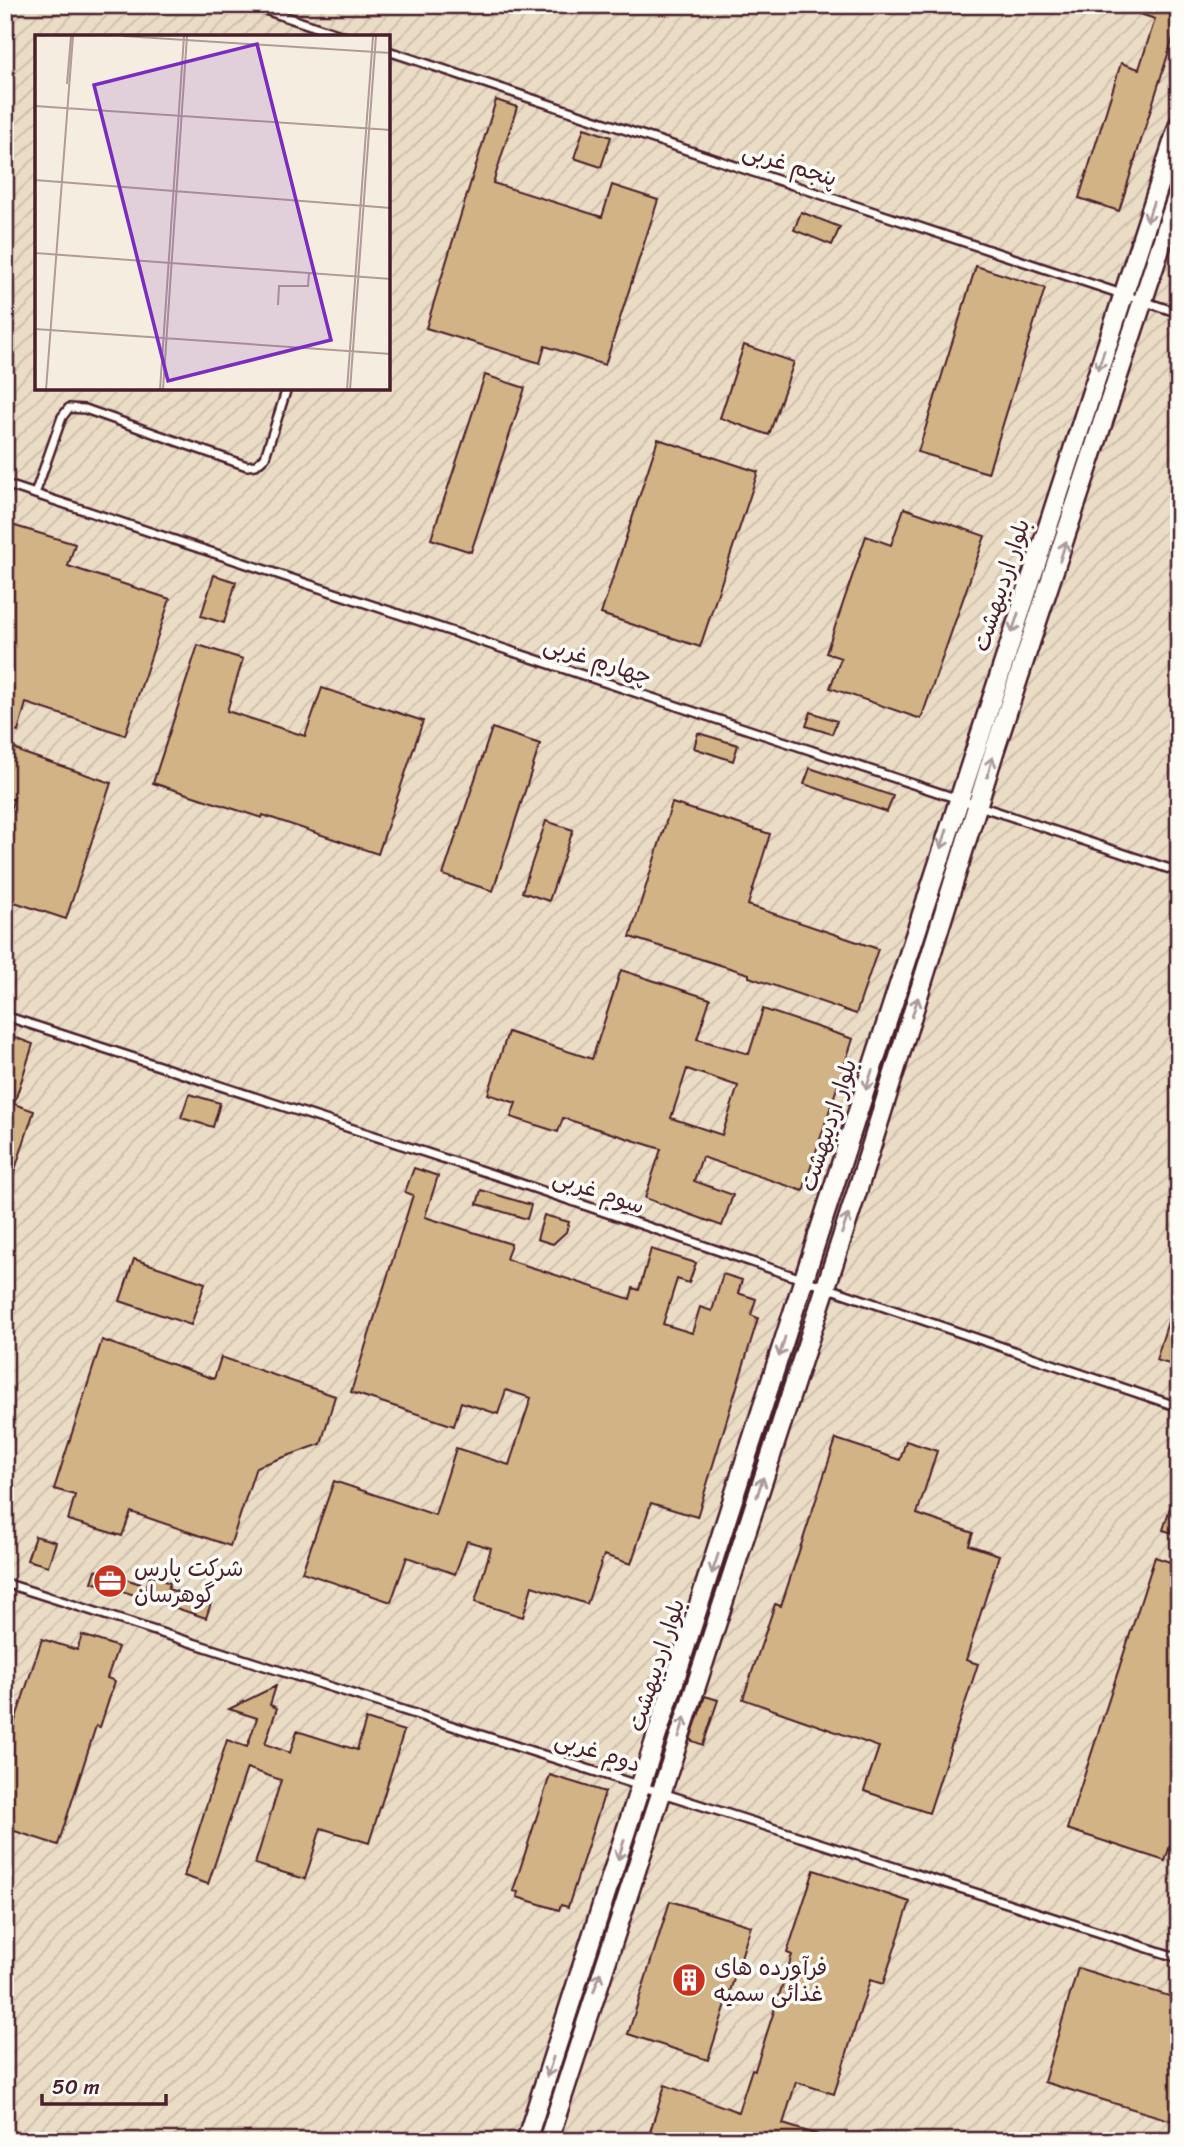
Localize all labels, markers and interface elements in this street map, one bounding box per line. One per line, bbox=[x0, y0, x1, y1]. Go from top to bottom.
inset map bbox=[35, 35, 390, 390]
street label: پنجم غربی bbox=[737, 130, 843, 199]
one-way arrow bbox=[1142, 201, 1155, 223]
one-way arrow bbox=[1094, 349, 1106, 371]
street label: بلوار اردیبهشت bbox=[961, 513, 1042, 657]
one-way arrow bbox=[1057, 541, 1070, 563]
one-way arrow bbox=[1007, 612, 1020, 634]
street label: چهارم غربی bbox=[538, 624, 657, 697]
one-way arrow bbox=[985, 756, 998, 778]
one-way arrow bbox=[937, 828, 950, 850]
one-way arrow bbox=[909, 997, 922, 1019]
street label: بلوار اردیبهشت bbox=[788, 1053, 869, 1197]
one-way arrow bbox=[862, 1068, 874, 1090]
street label: سوم غربی bbox=[547, 1157, 650, 1226]
one-way arrow bbox=[840, 1214, 852, 1236]
one-way arrow bbox=[775, 1335, 788, 1357]
one-way arrow bbox=[755, 1476, 768, 1498]
place label: شرکت پارس گوهرسان bbox=[134, 1548, 243, 1615]
one-way arrow bbox=[708, 1553, 721, 1575]
office icon: شرکت پارس گوهرسان bbox=[91, 1562, 129, 1600]
street label: بلوار اردیبهشت bbox=[616, 1593, 697, 1737]
one-way arrow bbox=[676, 1716, 689, 1738]
street label: دوم غربی bbox=[549, 1718, 646, 1785]
one-way arrow bbox=[614, 1839, 626, 1861]
place label: فرآورده های غذائی سمیه bbox=[714, 1947, 827, 2014]
building icon: فرآورده های غذائی سمیه bbox=[670, 1961, 708, 1999]
one-way arrow bbox=[592, 1972, 605, 1994]
one-way arrow bbox=[543, 2055, 556, 2077]
scale bar bbox=[42, 2062, 166, 2106]
text: 50 m bbox=[52, 2068, 100, 2106]

